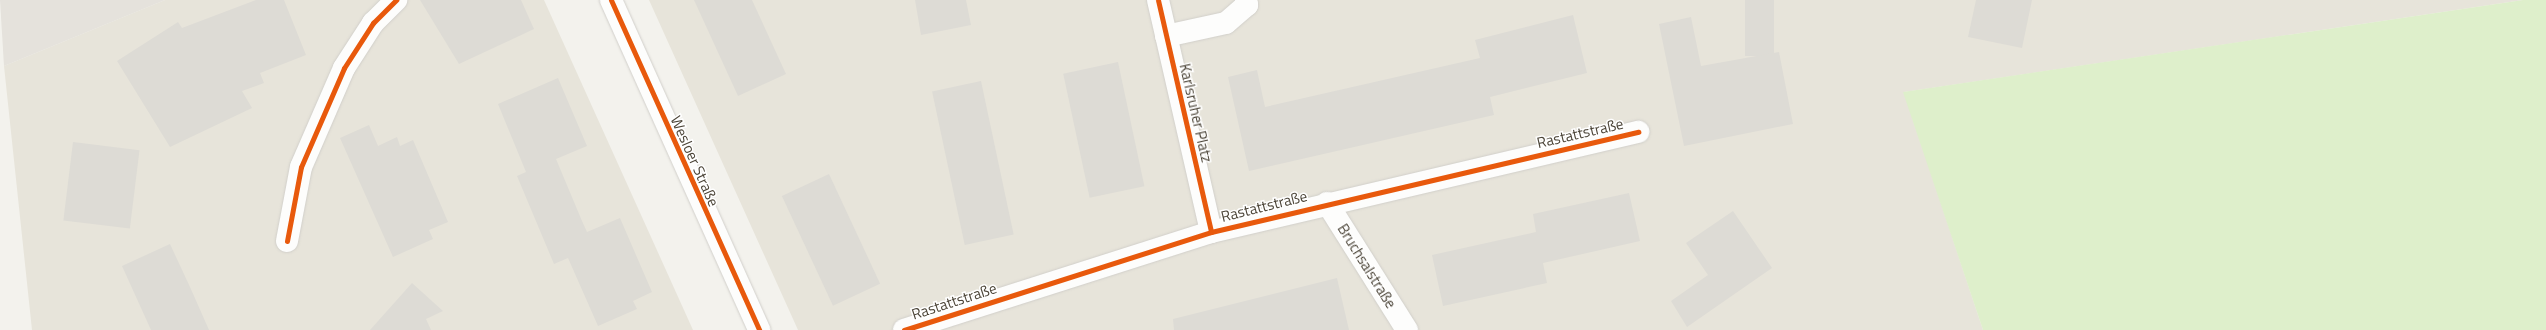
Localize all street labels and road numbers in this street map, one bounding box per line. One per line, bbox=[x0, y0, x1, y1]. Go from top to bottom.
street label: Karlsruher Platz bbox=[1176, 62, 1216, 164]
street label: Wesloer Straße bbox=[667, 113, 723, 209]
street label: Rastattstraße bbox=[1535, 114, 1625, 152]
street label: Rastattstraße bbox=[1219, 187, 1309, 225]
street label: Bruchsalstraße bbox=[1334, 220, 1400, 312]
street label: Rastattstraße bbox=[909, 279, 999, 323]

